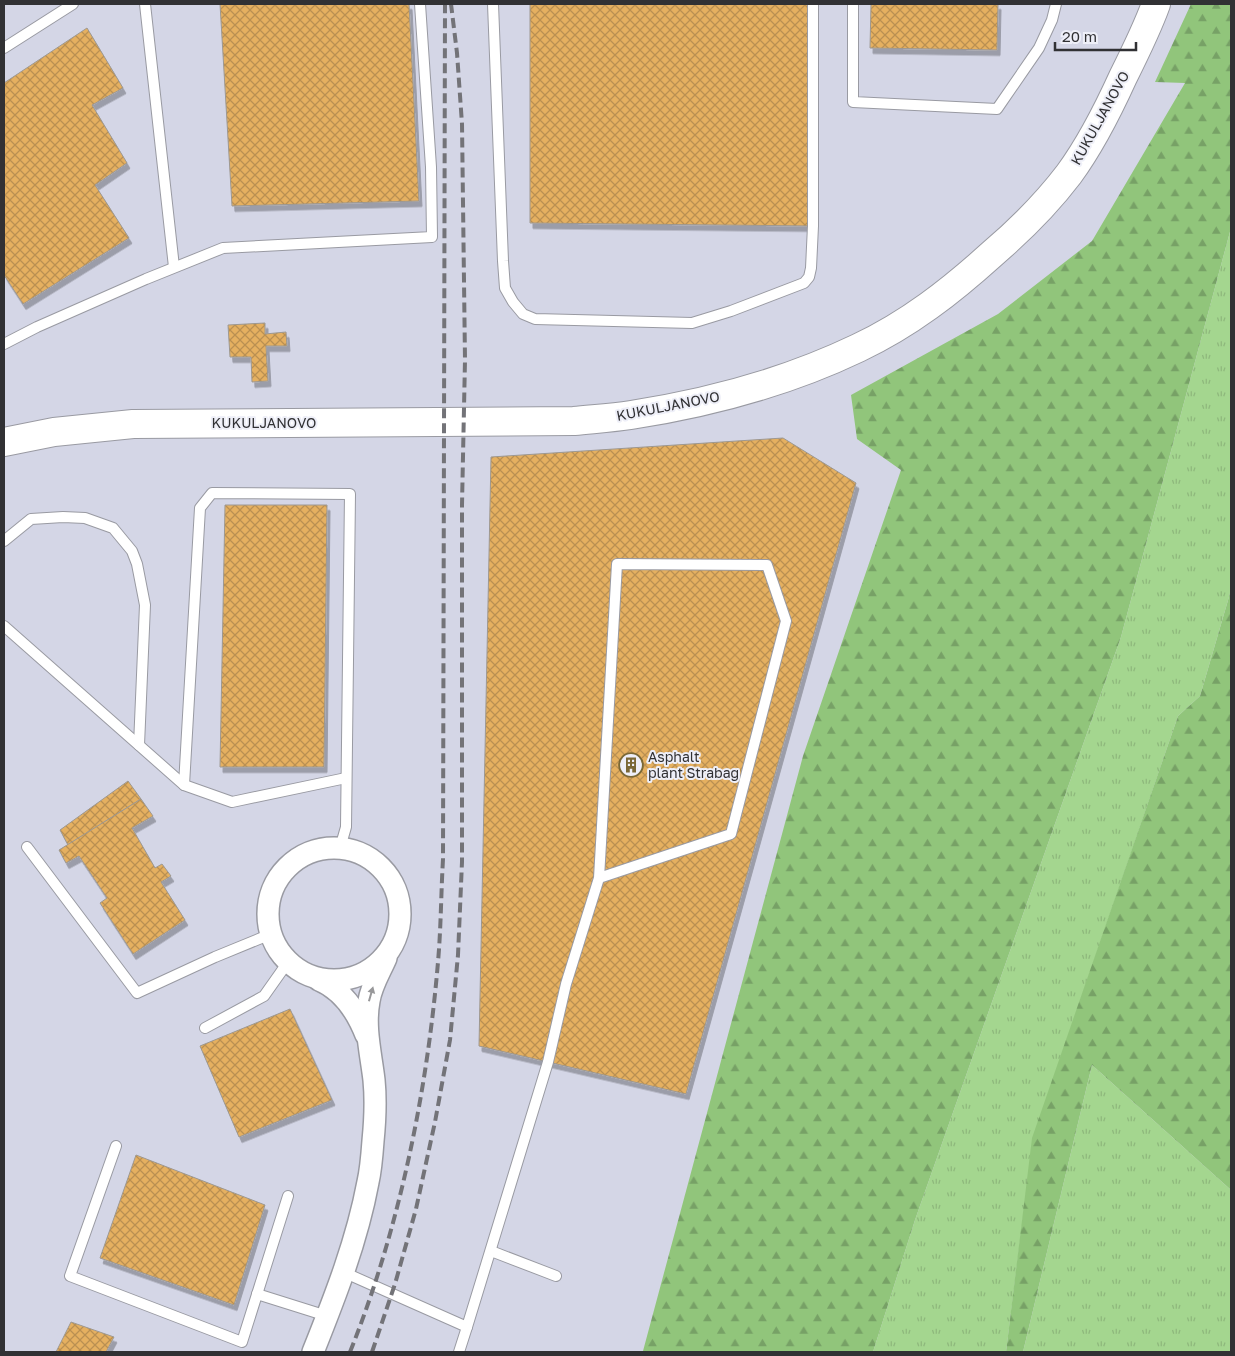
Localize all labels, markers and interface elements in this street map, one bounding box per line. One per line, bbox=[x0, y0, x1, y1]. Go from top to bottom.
scale bar bbox=[1055, 20, 1136, 52]
text: 20 m bbox=[1062, 27, 1097, 45]
street label: KUKULJANOVO bbox=[1067, 68, 1132, 168]
street label: KUKULJANOVO bbox=[615, 387, 721, 424]
street label: KUKULJANOVO bbox=[212, 414, 316, 431]
place label: Asphalt plant Strabag bbox=[648, 748, 739, 781]
building icon: Asphalt plant Strabag bbox=[618, 752, 644, 778]
one-way arrow bbox=[367, 986, 375, 1002]

